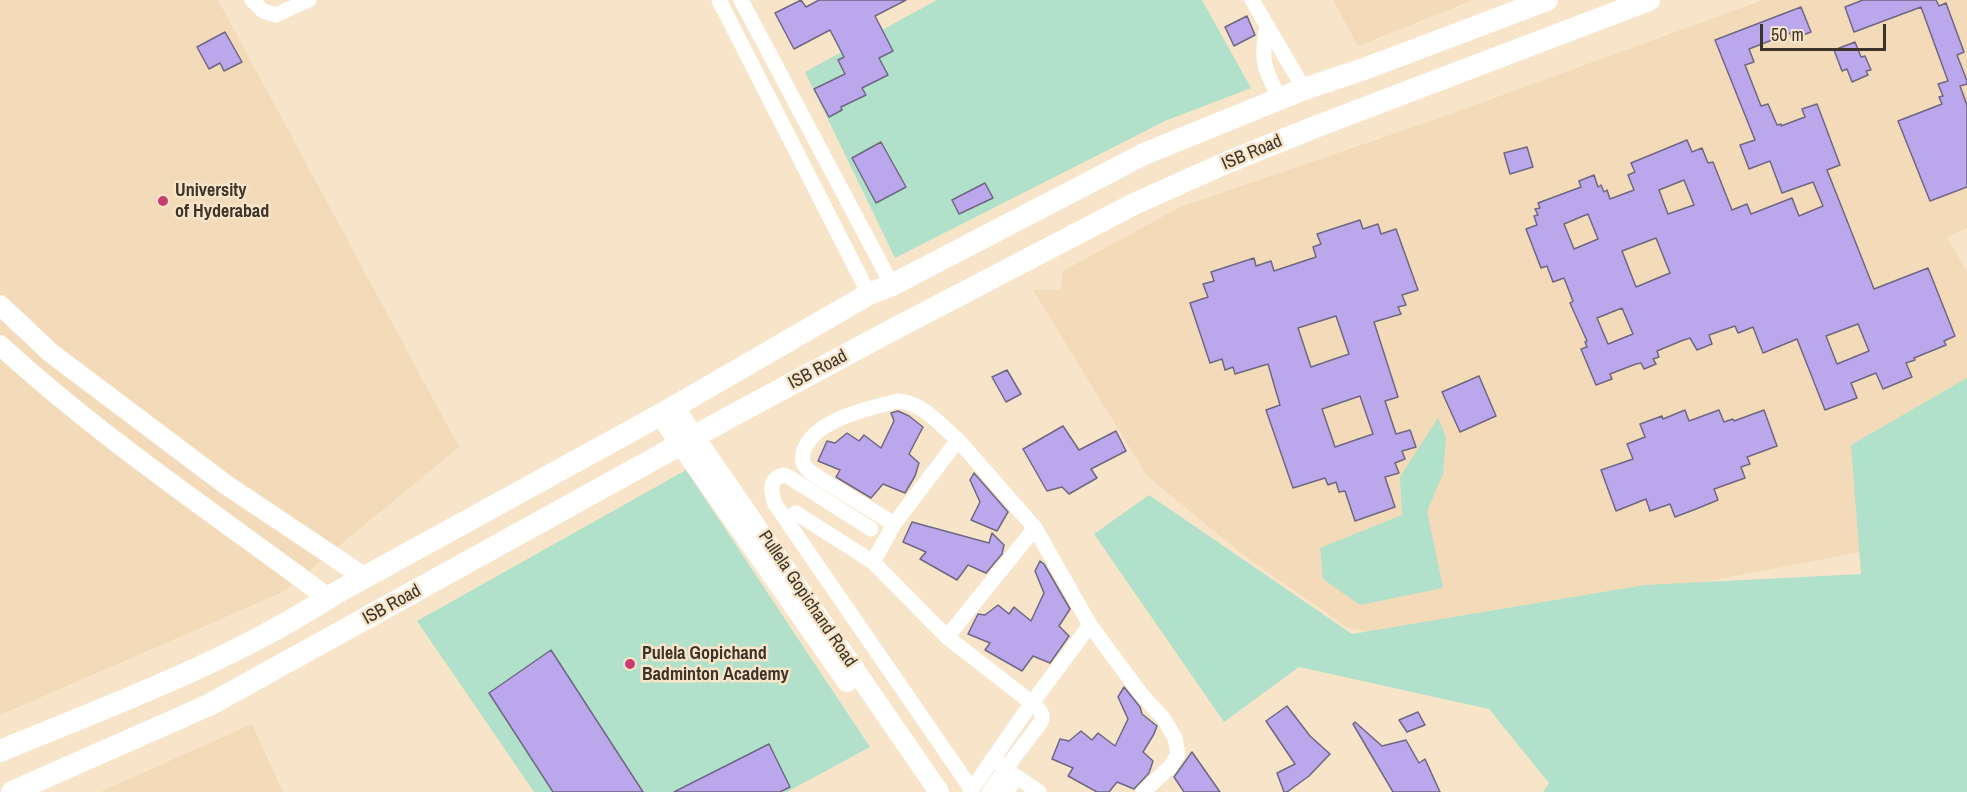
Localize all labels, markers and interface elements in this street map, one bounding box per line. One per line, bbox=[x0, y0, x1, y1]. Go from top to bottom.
scale bar bbox=[1763, 12, 1889, 50]
text: 50 m bbox=[1771, 22, 1804, 47]
street label: ISB Road bbox=[1219, 131, 1285, 175]
place label: University of Hyderabad bbox=[175, 180, 269, 222]
marker: University of Hyderabad bbox=[156, 194, 170, 208]
street label: ISB Road bbox=[785, 346, 851, 394]
street label: Pullela Gopichand Road bbox=[753, 527, 861, 671]
street label: ISB Road bbox=[359, 580, 425, 630]
place label: Pulela Gopichand Badminton Academy bbox=[642, 643, 789, 686]
marker: Pulela Gopichand Badminton Academy bbox=[623, 657, 637, 671]

